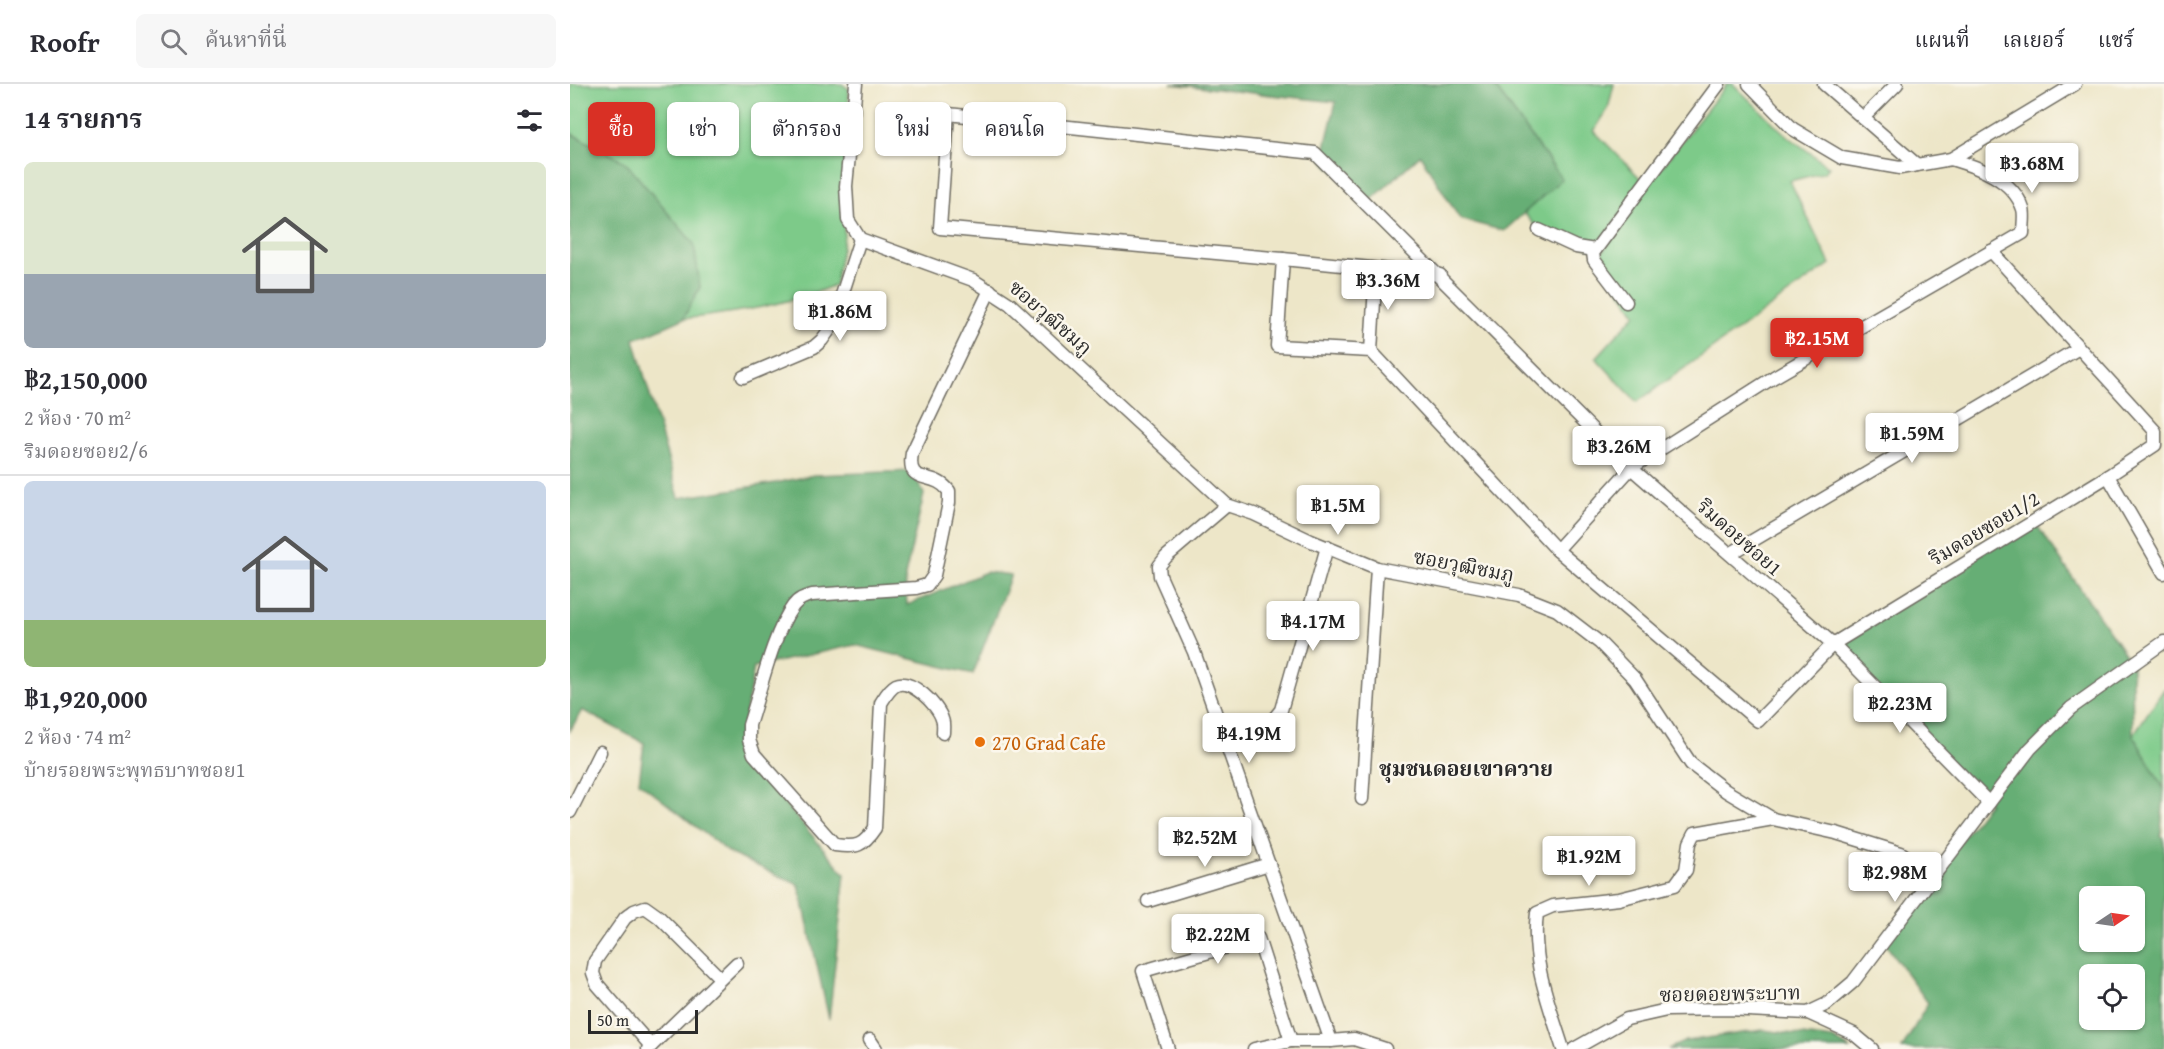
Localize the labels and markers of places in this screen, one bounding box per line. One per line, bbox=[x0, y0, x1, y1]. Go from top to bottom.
pin: ฿3.68M bbox=[1983, 143, 2081, 194]
pin: ฿3.36M bbox=[1339, 260, 1437, 311]
pin: ฿1.86M bbox=[791, 291, 889, 342]
pin: ฿2.15M bbox=[1768, 318, 1866, 369]
pin: ฿1.59M bbox=[1863, 413, 1961, 464]
pin: ฿3.26M bbox=[1570, 426, 1668, 477]
pin: ฿1.5M bbox=[1296, 485, 1380, 536]
pin: ฿4.17M bbox=[1264, 601, 1362, 652]
pin: ฿2.23M bbox=[1851, 683, 1949, 734]
pin: ฿4.19M bbox=[1200, 713, 1298, 764]
place label: 270 Grad Cafe bbox=[992, 728, 1106, 757]
marker: 270 Grad Cafe bbox=[973, 735, 987, 749]
pin: ฿2.52M bbox=[1156, 817, 1254, 868]
pin: ฿1.92M bbox=[1540, 836, 1638, 887]
pin: ฿2.98M bbox=[1846, 852, 1944, 903]
pin: ฿2.22M bbox=[1169, 914, 1267, 965]

